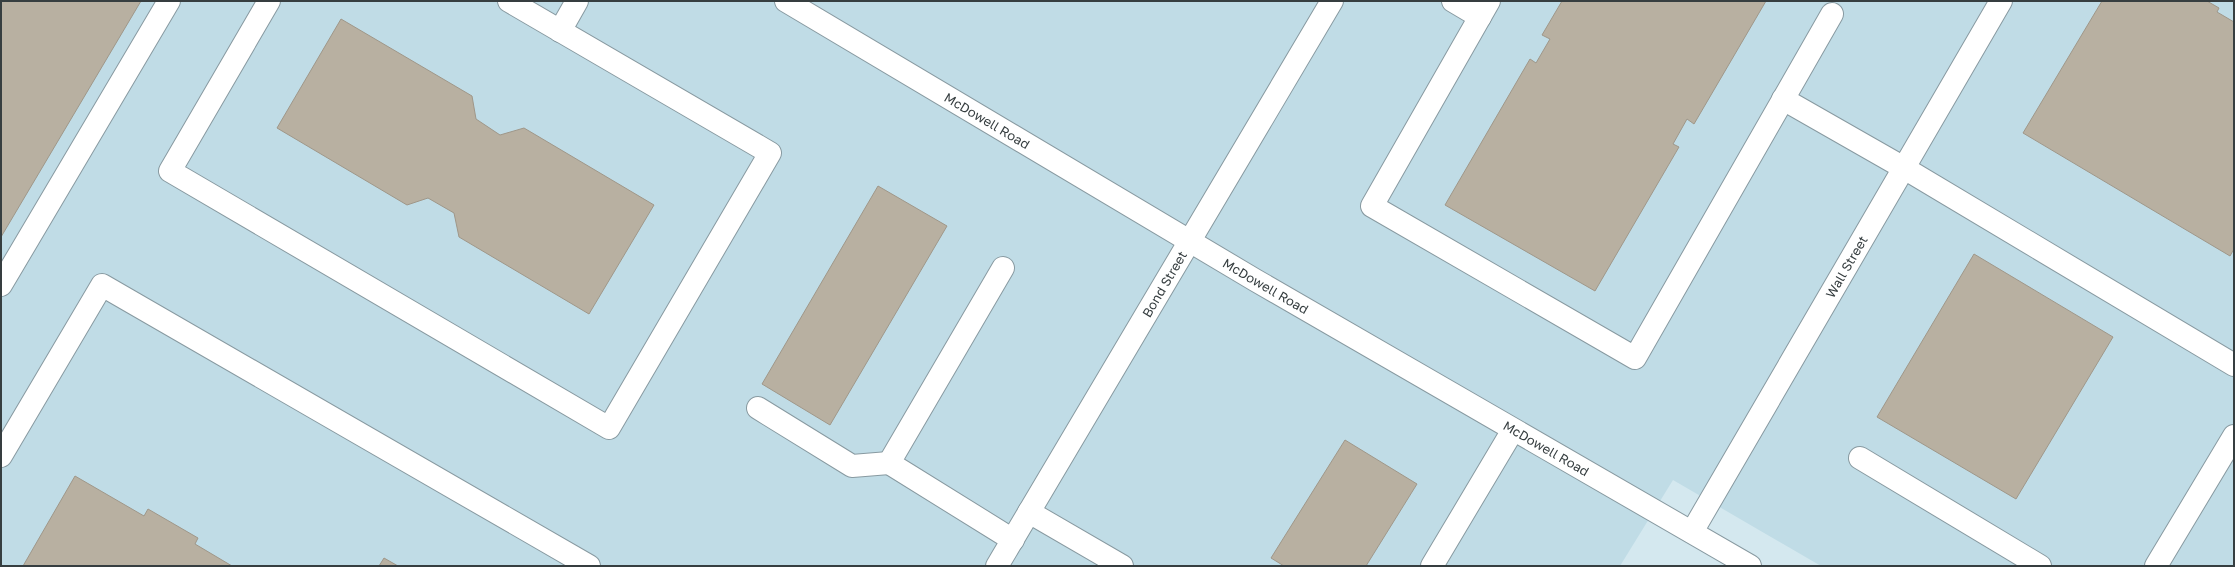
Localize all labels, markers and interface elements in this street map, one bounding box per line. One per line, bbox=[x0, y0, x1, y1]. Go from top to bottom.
street label: McDowell Road bbox=[942, 89, 1033, 152]
street label: Wall Street bbox=[1822, 233, 1871, 301]
street label: Bond Street bbox=[1138, 248, 1190, 320]
street label: McDowell Road bbox=[1220, 255, 1311, 317]
street label: McDowell Road bbox=[1500, 417, 1592, 479]

